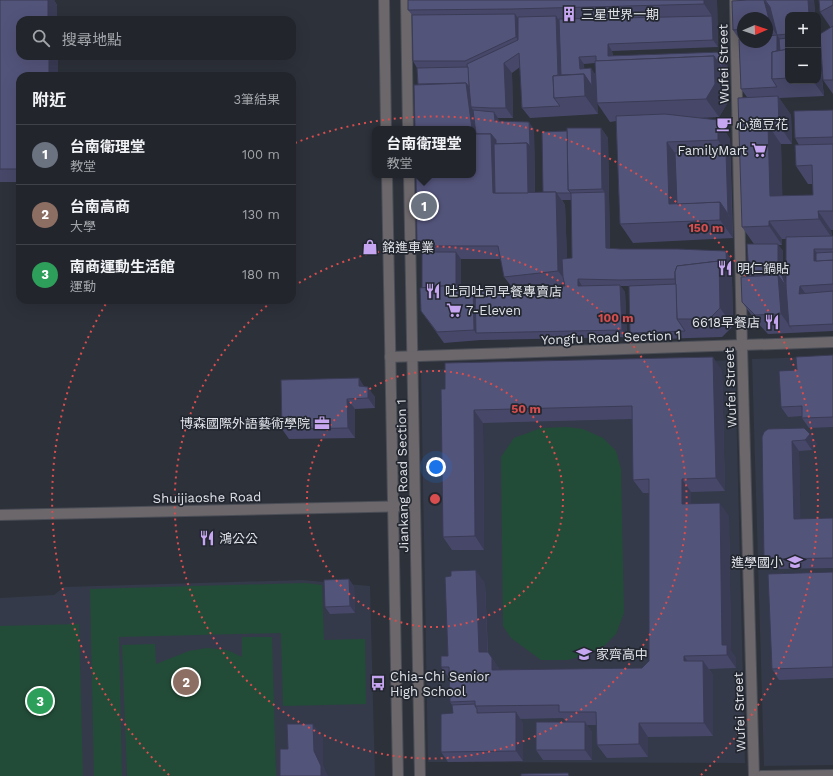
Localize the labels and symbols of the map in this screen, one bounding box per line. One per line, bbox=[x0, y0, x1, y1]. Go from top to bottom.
building icon: 三星世界一期 bbox=[560, 5, 578, 23]
place label: 三星世界一期 bbox=[581, 7, 659, 22]
north arrow bbox=[737, 12, 773, 48]
street label: Wufei Street bbox=[715, 23, 732, 104]
cafe icon: 心適豆花 bbox=[715, 115, 733, 133]
place label: 心適豆花 bbox=[736, 117, 788, 132]
supermarket icon: FamilyMart bbox=[750, 141, 768, 159]
place label: FamilyMart bbox=[677, 143, 748, 158]
pin: 1 bbox=[411, 191, 437, 221]
text: 150 m bbox=[689, 221, 723, 235]
shop icon: 銘進車業 bbox=[361, 238, 379, 256]
place label: 銘進車業 bbox=[382, 240, 434, 255]
restaurant icon: 明仁鍋貼 bbox=[716, 259, 734, 277]
place label: 明仁鍋貼 bbox=[737, 261, 789, 276]
restaurant icon: 吐司吐司早餐專賣店 bbox=[424, 282, 442, 300]
place label: 吐司吐司早餐專賣店 bbox=[445, 284, 562, 299]
supermarket icon: 7-Eleven bbox=[445, 301, 463, 319]
place label: 7-Eleven bbox=[466, 303, 521, 318]
text: 100 m bbox=[598, 311, 634, 325]
restaurant icon: 6618早餐店 bbox=[763, 313, 781, 331]
place label: 6618早餐店 bbox=[692, 315, 760, 330]
street label: Yongfu Road Section 1 bbox=[541, 328, 681, 347]
street label: Wufei Street bbox=[722, 347, 739, 428]
street label: Jiankang Road Section 1 bbox=[394, 399, 411, 553]
text: 50 m bbox=[511, 402, 541, 416]
office icon: 博森國際外語藝術學院 bbox=[313, 414, 331, 432]
place label: 博森國際外語藝術學院 bbox=[180, 416, 310, 431]
your location bbox=[426, 457, 446, 477]
street label: Shuijiaoshe Road bbox=[153, 489, 261, 506]
centre of rings bbox=[428, 492, 442, 506]
restaurant icon: 鴻公公 bbox=[198, 529, 216, 547]
place label: 鴻公公 bbox=[219, 531, 258, 546]
school or university icon: 進學國小 bbox=[786, 553, 804, 571]
place label: 進學國小 bbox=[731, 555, 783, 570]
school or university icon: 家齊高中 bbox=[575, 645, 593, 663]
place label: 家齊高中 bbox=[596, 647, 648, 662]
pin: 2 bbox=[173, 667, 199, 697]
place label: Chia-Chi Senior High School bbox=[390, 669, 490, 699]
street label: Wufei Street bbox=[731, 671, 748, 752]
bus stop icon: Chia-Chi Senior High School bbox=[369, 674, 387, 692]
pin: 3 bbox=[27, 686, 53, 716]

